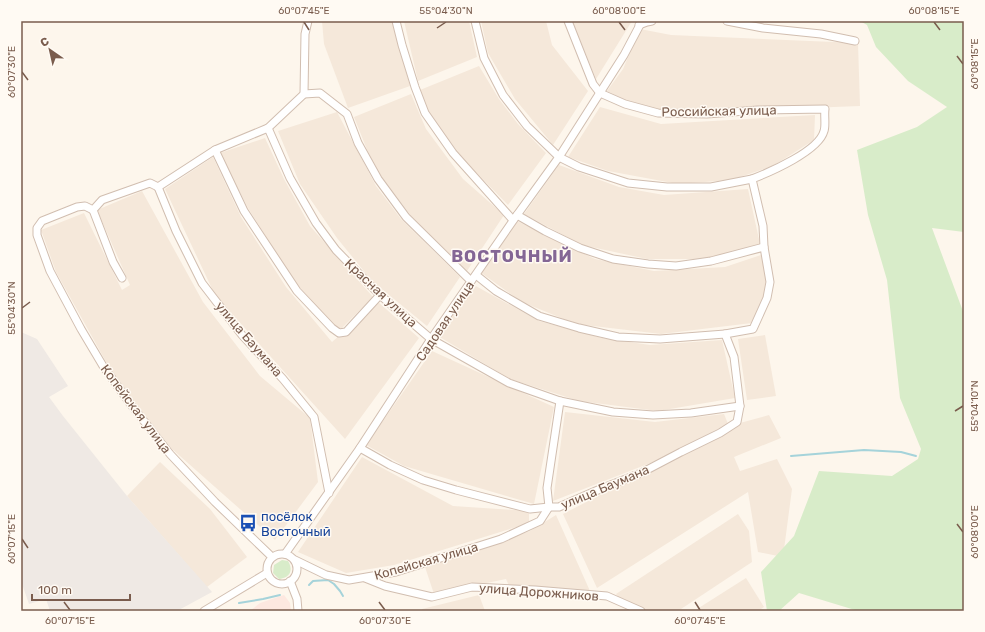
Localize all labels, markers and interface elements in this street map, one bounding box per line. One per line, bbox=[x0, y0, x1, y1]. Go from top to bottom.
text: 60°07'45"E bbox=[278, 5, 330, 17]
text: 55°04'30"N bbox=[419, 5, 473, 17]
text: 60°08'00"E bbox=[592, 5, 646, 17]
text: 60°08'15"E bbox=[908, 5, 960, 17]
north arrow bbox=[30, 30, 70, 70]
text: С bbox=[38, 34, 52, 50]
text: 60°08'15"E bbox=[969, 38, 981, 90]
text: 60°07'30"E bbox=[6, 46, 18, 98]
street label: Российская улица bbox=[661, 102, 777, 120]
district label: ВОСТОЧНЫЙ bbox=[451, 246, 573, 266]
street label: Красная улица bbox=[342, 256, 420, 330]
street label: Садовая улица bbox=[413, 278, 477, 364]
text: 55°04'30"N bbox=[6, 281, 18, 335]
street label: улица Баумана bbox=[212, 298, 286, 380]
street label: Копейская улица bbox=[98, 362, 174, 456]
text: 55°04'10"N bbox=[969, 380, 981, 432]
street label: улица Баумана bbox=[559, 462, 651, 512]
text: 60°08'00"E bbox=[969, 505, 981, 559]
place label: посёлок Восточный bbox=[261, 509, 331, 539]
bus stop icon: посёлок Восточный bbox=[238, 513, 258, 533]
text: 60°07'15"E bbox=[6, 514, 18, 564]
street label: Копейская улица bbox=[372, 539, 480, 583]
scale bar bbox=[32, 576, 130, 602]
street label: улица Дорожников bbox=[479, 580, 599, 604]
text: 100 m bbox=[38, 583, 72, 597]
text: 60°07'15"E bbox=[45, 615, 95, 627]
text: 60°07'30"E bbox=[359, 615, 411, 627]
text: 60°07'45"E bbox=[674, 615, 726, 627]

